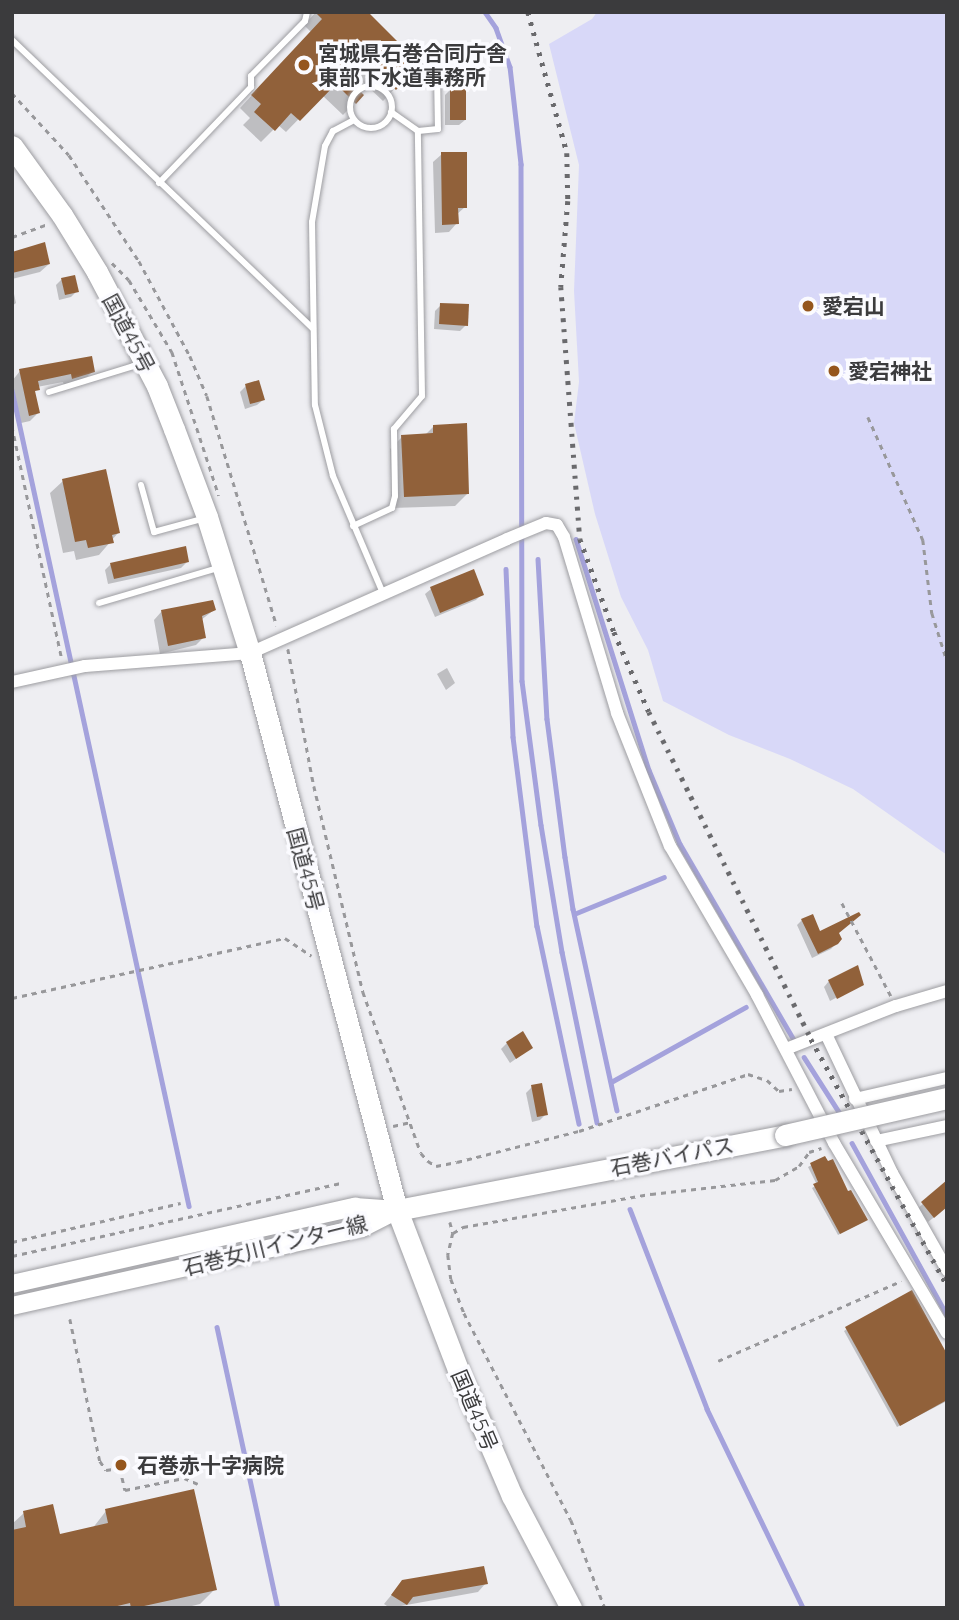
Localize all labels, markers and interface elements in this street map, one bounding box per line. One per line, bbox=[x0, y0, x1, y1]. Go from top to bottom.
place label: 宮城県石巻合同庁舎 東部下水道事務所 bbox=[318, 40, 507, 90]
marker: 宮城県石巻合同庁舎 東部下水道事務所 bbox=[296, 57, 312, 73]
street label: 国道45号 bbox=[98, 289, 160, 377]
place label: 愛宕山 bbox=[822, 293, 885, 319]
marker: 愛宕山 bbox=[800, 298, 816, 314]
place label: 愛宕神社 bbox=[848, 358, 932, 384]
marker: 愛宕神社 bbox=[826, 363, 842, 379]
street label: 国道45号 bbox=[283, 824, 329, 914]
street label: 石巻バイパス bbox=[608, 1132, 736, 1180]
street label: 石巻女川インター線 bbox=[180, 1210, 370, 1280]
street label: 国道45号 bbox=[447, 1366, 503, 1454]
place label: 石巻赤十字病院 bbox=[137, 1452, 284, 1478]
marker: 石巻赤十字病院 bbox=[111, 1455, 131, 1475]

